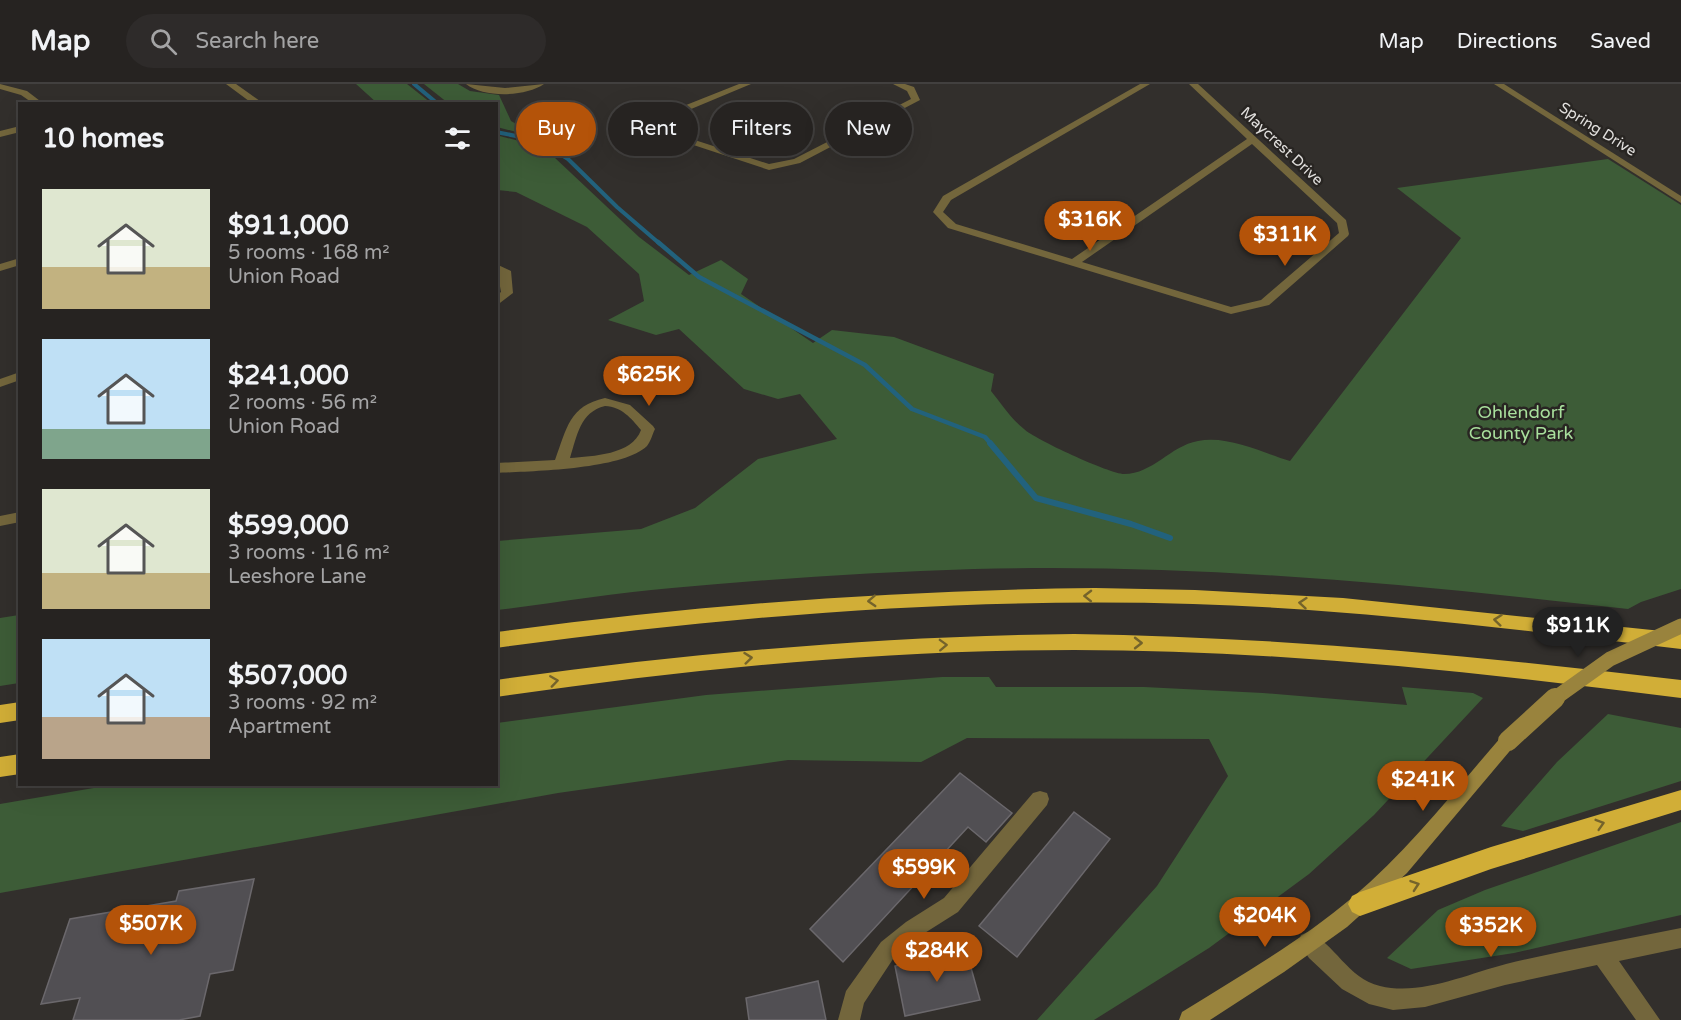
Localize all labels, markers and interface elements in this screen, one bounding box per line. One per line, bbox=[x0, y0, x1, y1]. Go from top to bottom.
search box bbox=[126, 14, 546, 68]
text: Map bbox=[30, 24, 90, 58]
icon: search bbox=[147, 25, 180, 58]
text: Search here bbox=[195, 28, 319, 54]
text: Map bbox=[1378, 29, 1424, 54]
text: Directions bbox=[1457, 29, 1557, 54]
text: Saved bbox=[1590, 29, 1651, 54]
street label: Spring Drive bbox=[1556, 98, 1640, 160]
chip: Buy bbox=[516, 102, 596, 156]
chip: Rent bbox=[608, 102, 698, 156]
chip: Filters bbox=[710, 102, 813, 156]
chip: New bbox=[825, 102, 912, 156]
street label: Maycrest Drive bbox=[1237, 103, 1327, 189]
icon: filters bbox=[441, 122, 474, 155]
text: 10 homes bbox=[42, 123, 164, 154]
pin: $316K bbox=[1048, 201, 1132, 252]
text: $316K bbox=[1058, 208, 1122, 232]
text: $911,000 bbox=[228, 210, 349, 241]
icon: home bbox=[90, 213, 162, 285]
pin: $311K bbox=[1243, 216, 1327, 267]
text: $311K bbox=[1253, 223, 1317, 247]
text: 5 rooms · 168 m² bbox=[228, 241, 390, 265]
text: Union Road bbox=[228, 265, 340, 289]
pin: $625K bbox=[607, 356, 691, 407]
text: $241,000 bbox=[228, 360, 349, 391]
icon: home bbox=[90, 363, 162, 435]
text: $625K bbox=[617, 363, 681, 387]
text: 2 rooms · 56 m² bbox=[228, 391, 377, 415]
park label: Ohlendorf County Park bbox=[1469, 401, 1573, 444]
text: Union Road bbox=[228, 415, 340, 439]
text: $599,000 bbox=[228, 510, 349, 541]
icon: home bbox=[90, 513, 162, 585]
text: 3 rooms · 116 m² bbox=[228, 541, 390, 565]
text: Leeshore Lane bbox=[228, 565, 366, 589]
one-way arrow bbox=[1083, 590, 1092, 602]
one-way arrow bbox=[867, 595, 876, 608]
one-way arrow bbox=[1299, 597, 1308, 610]
pin: $911K bbox=[1536, 607, 1620, 658]
one-way arrow bbox=[1493, 614, 1502, 627]
text: $911K bbox=[1546, 614, 1610, 638]
one-way arrow bbox=[1133, 637, 1142, 649]
one-way arrow bbox=[938, 639, 947, 652]
one-way arrow bbox=[743, 652, 753, 664]
text: $507,000 bbox=[228, 660, 347, 691]
icon: home bbox=[90, 663, 162, 735]
one-way arrow bbox=[550, 675, 559, 687]
text: 3 rooms · 92 m² bbox=[228, 691, 377, 715]
text: Apartment bbox=[228, 715, 331, 739]
pin: $241K bbox=[1381, 761, 1465, 812]
text: $241K bbox=[1391, 768, 1455, 792]
one-way arrow bbox=[1594, 819, 1605, 831]
pin: $599K bbox=[882, 849, 966, 900]
text: $599K bbox=[892, 856, 956, 880]
one-way arrow bbox=[1409, 879, 1420, 892]
pin: $204K bbox=[1223, 897, 1307, 948]
text: $204K bbox=[1233, 904, 1297, 928]
pin: $507K bbox=[109, 905, 193, 956]
pin: $352K bbox=[1449, 907, 1533, 958]
text: $507K bbox=[119, 912, 183, 936]
text: $352K bbox=[1459, 914, 1523, 938]
pin: $284K bbox=[895, 932, 979, 983]
text: $284K bbox=[905, 939, 969, 963]

